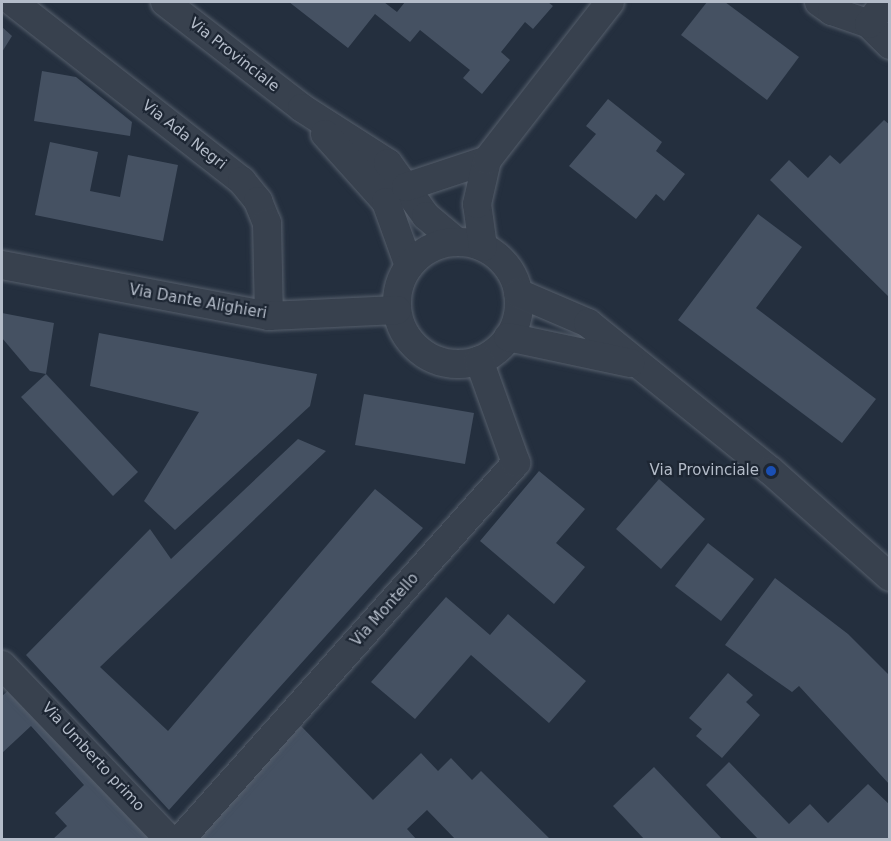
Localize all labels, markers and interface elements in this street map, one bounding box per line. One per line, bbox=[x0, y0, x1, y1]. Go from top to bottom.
street label: Via Provinciale bbox=[185, 14, 283, 96]
street label: Via Ada Negri bbox=[138, 97, 230, 173]
street label: Via Dante Alighieri bbox=[128, 281, 268, 323]
place label: Via Provinciale bbox=[650, 462, 759, 480]
marker: Via Provinciale bbox=[764, 464, 778, 478]
street label: Via Montello bbox=[347, 570, 423, 650]
street label: Via Umberto primo bbox=[38, 699, 148, 815]

